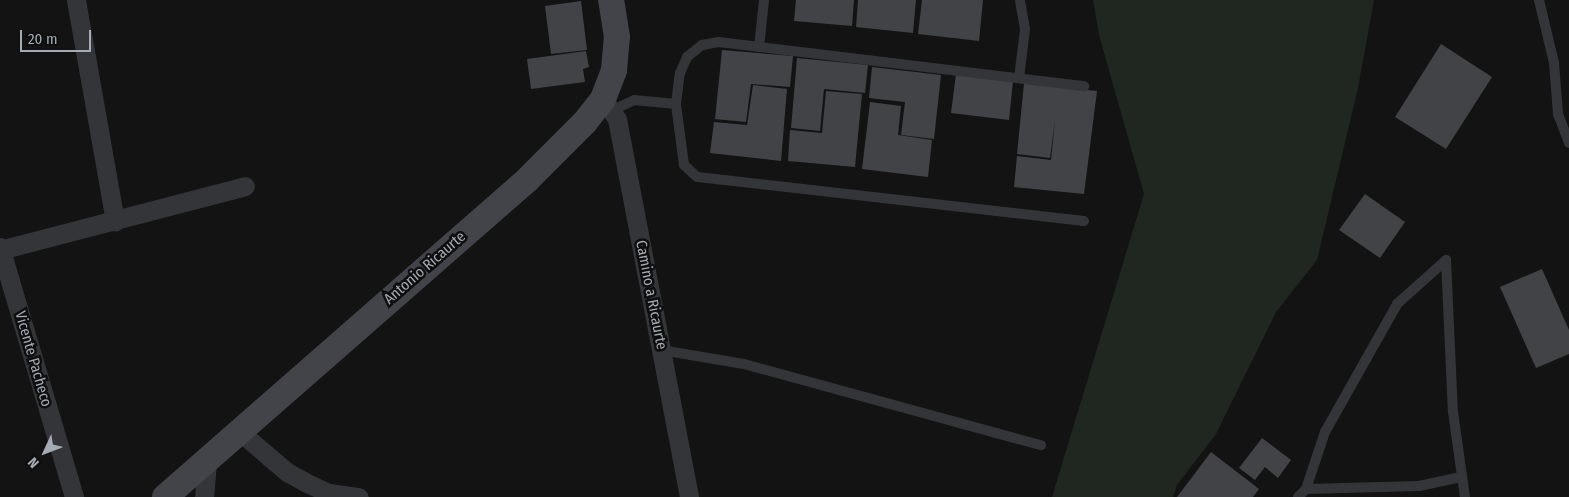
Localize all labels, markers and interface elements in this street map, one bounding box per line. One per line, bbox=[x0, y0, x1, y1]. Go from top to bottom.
scale bar bbox=[22, 20, 94, 52]
text: 20 m bbox=[28, 30, 58, 48]
street label: Antonio Ricaurte bbox=[381, 228, 469, 308]
street label: Camino a Ricaurte bbox=[632, 239, 670, 351]
street label: Vicente Pacheco bbox=[11, 309, 55, 409]
north arrow bbox=[20, 427, 70, 477]
text: N bbox=[25, 454, 43, 471]

